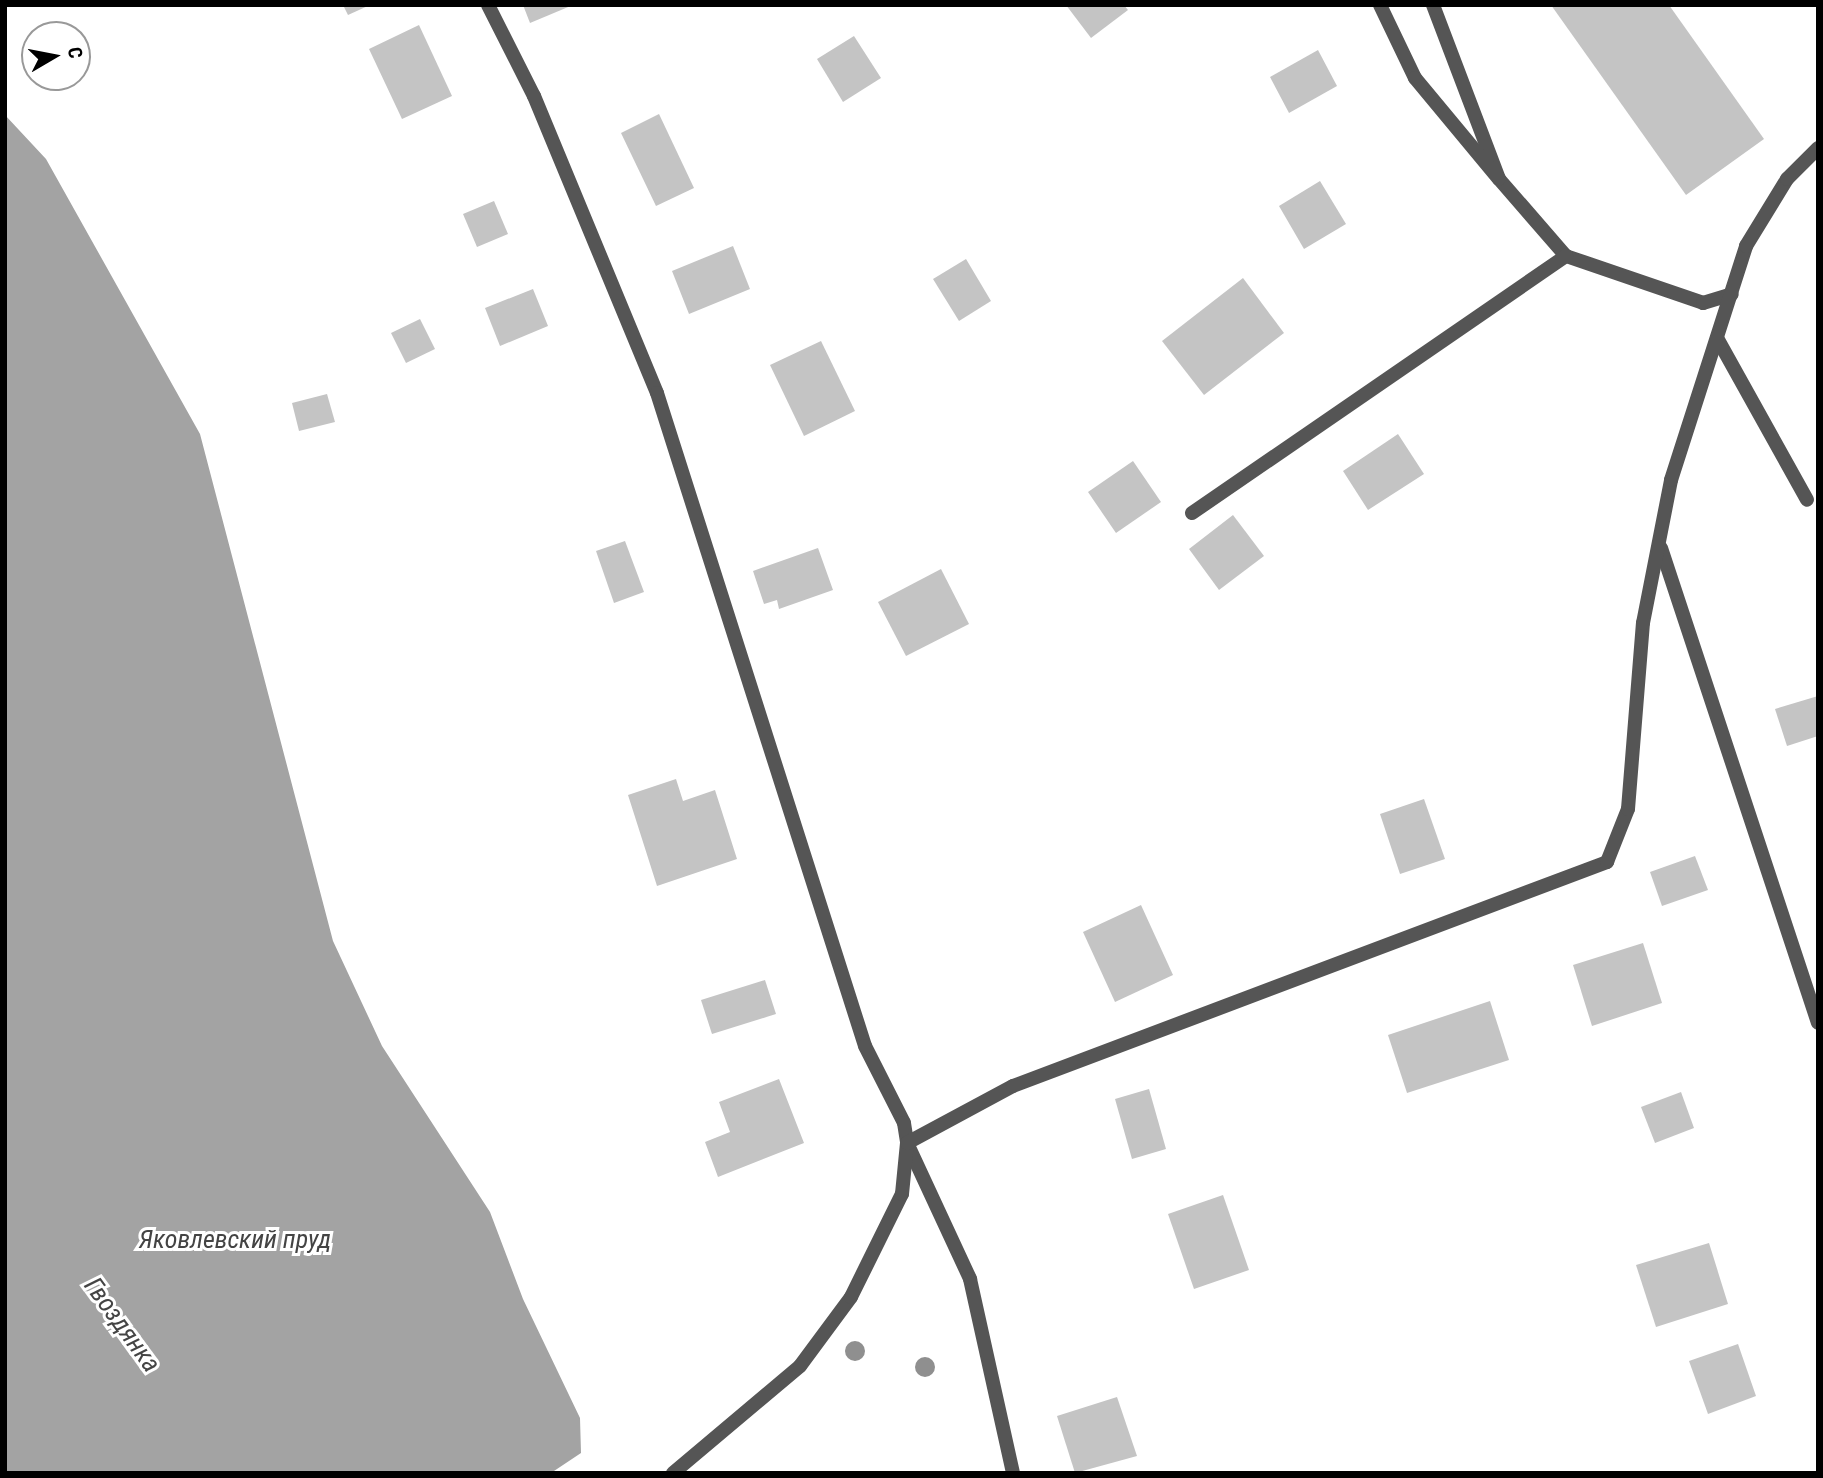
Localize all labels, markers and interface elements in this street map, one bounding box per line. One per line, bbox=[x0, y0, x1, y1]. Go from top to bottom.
north arrow bbox=[21, 21, 91, 91]
text: С bbox=[63, 45, 87, 60]
water label: Яковлевский пруд bbox=[139, 1224, 331, 1256]
water label: Гвоздянка bbox=[77, 1272, 167, 1378]

